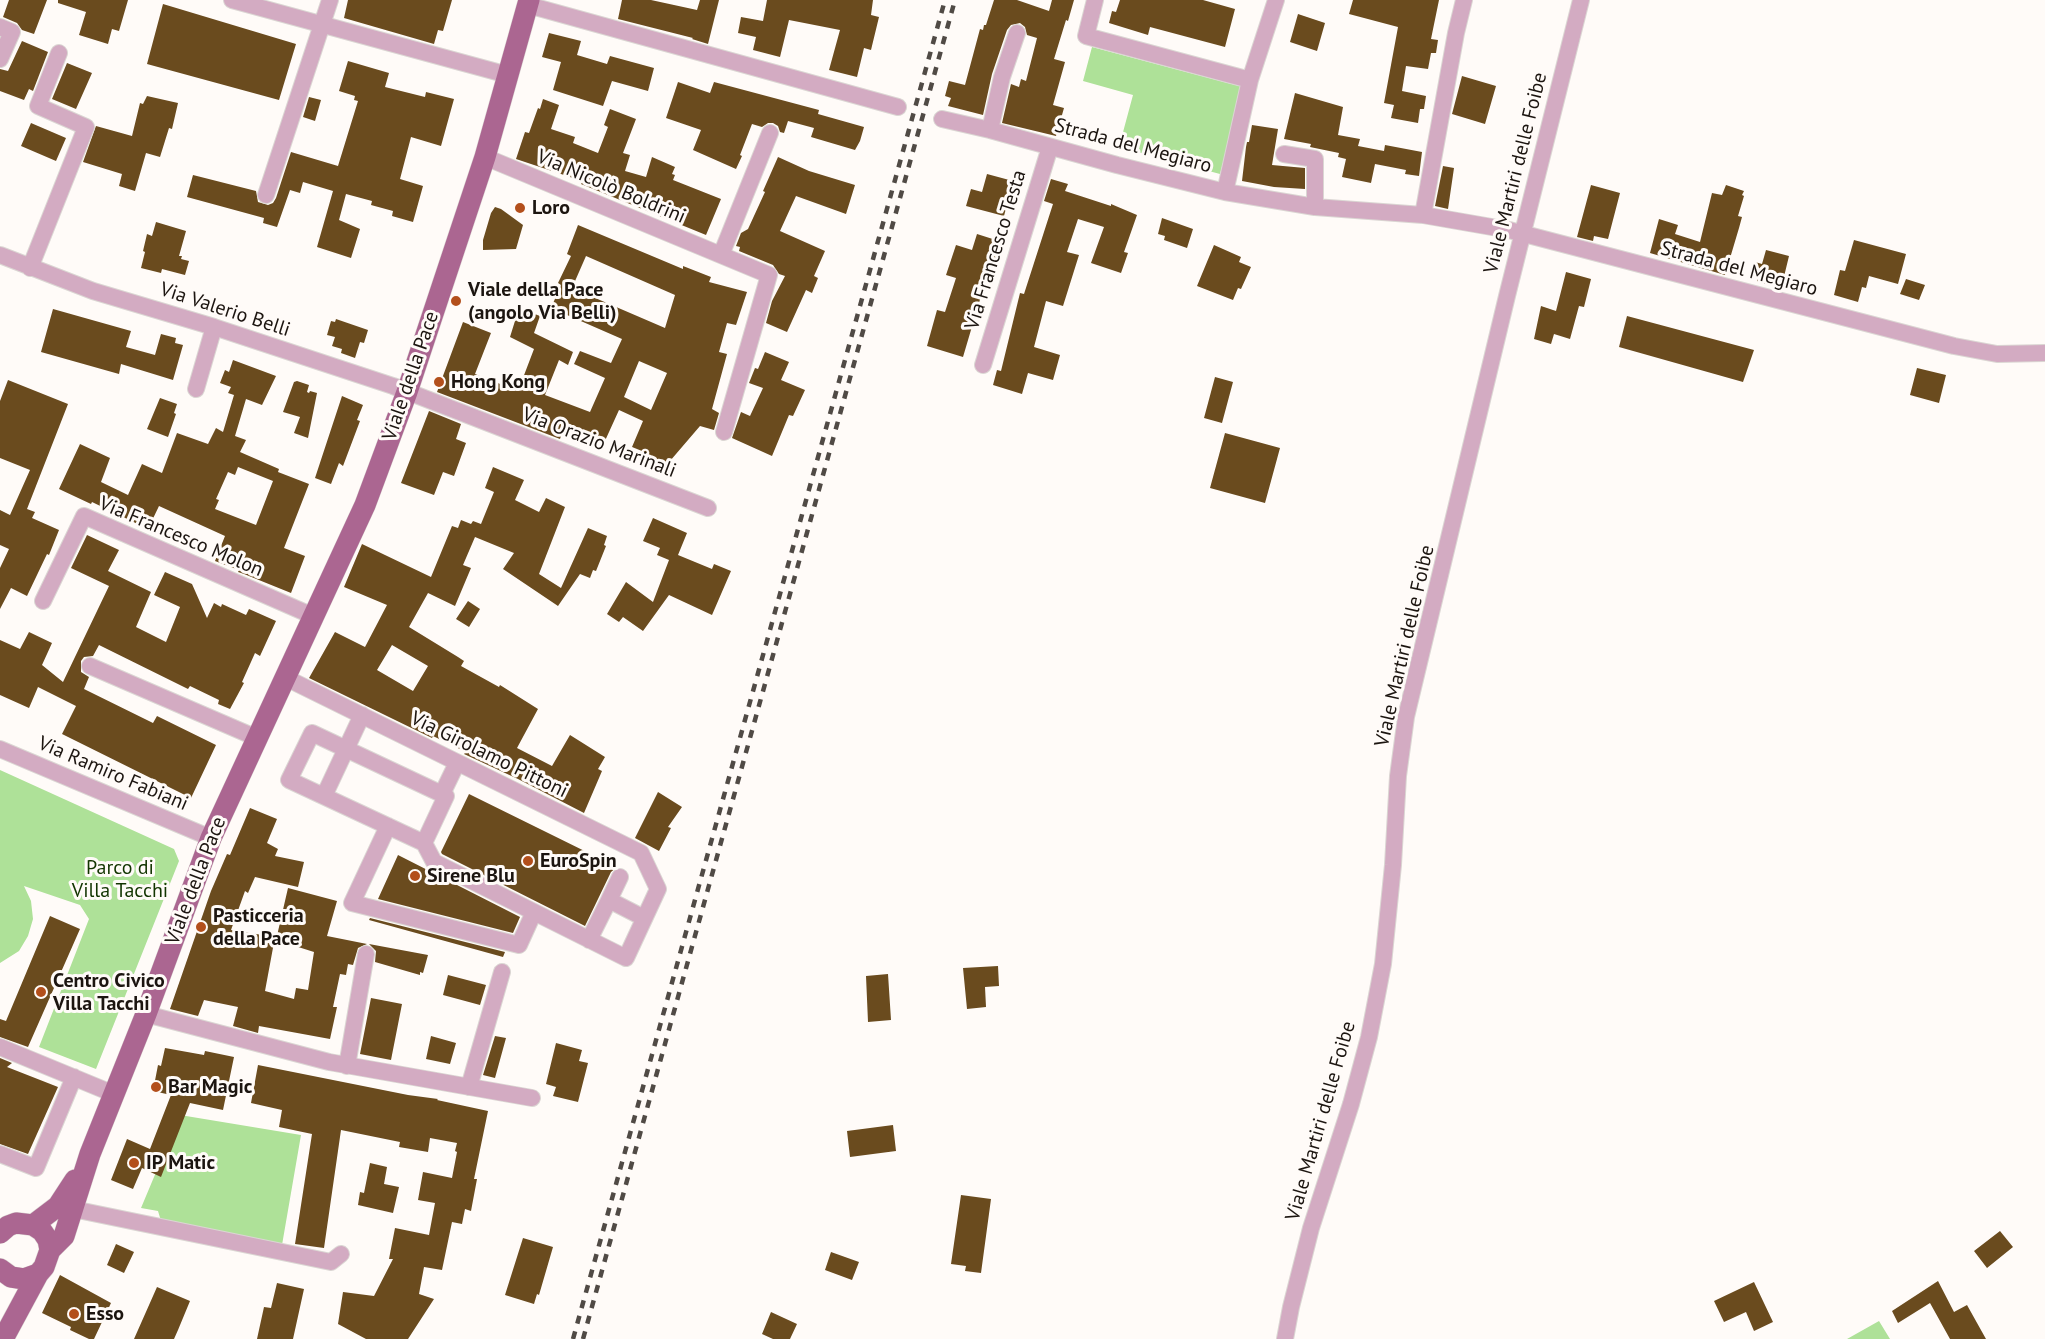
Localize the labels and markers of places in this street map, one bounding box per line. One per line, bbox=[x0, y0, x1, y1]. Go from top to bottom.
place label: Loro bbox=[532, 196, 570, 220]
marker: Loro bbox=[513, 201, 527, 215]
place label: Viale della Pace (angolo Via Belli) bbox=[468, 278, 617, 325]
marker: Viale della Pace (angolo Via Belli) bbox=[449, 294, 463, 308]
place label: Hong Kong bbox=[451, 370, 545, 394]
marker: Hong Kong bbox=[432, 375, 446, 389]
place label: EuroSpin bbox=[540, 849, 617, 873]
marker: EuroSpin bbox=[521, 854, 535, 868]
place label: Sirene Blu bbox=[427, 864, 515, 888]
marker: Sirene Blu bbox=[408, 869, 422, 883]
place label: Pasticceria della Pace bbox=[213, 904, 304, 951]
marker: Pasticceria della Pace bbox=[194, 920, 208, 934]
place label: Centro Civico Villa Tacchi bbox=[53, 969, 165, 1016]
marker: Centro Civico Villa Tacchi bbox=[34, 985, 48, 999]
place label: Bar Magic bbox=[168, 1075, 252, 1099]
marker: Bar Magic bbox=[149, 1080, 163, 1094]
place label: IP Matic bbox=[146, 1151, 215, 1175]
marker: IP Matic bbox=[127, 1156, 141, 1170]
place label: Esso bbox=[86, 1302, 124, 1326]
marker: Esso bbox=[67, 1307, 81, 1321]

